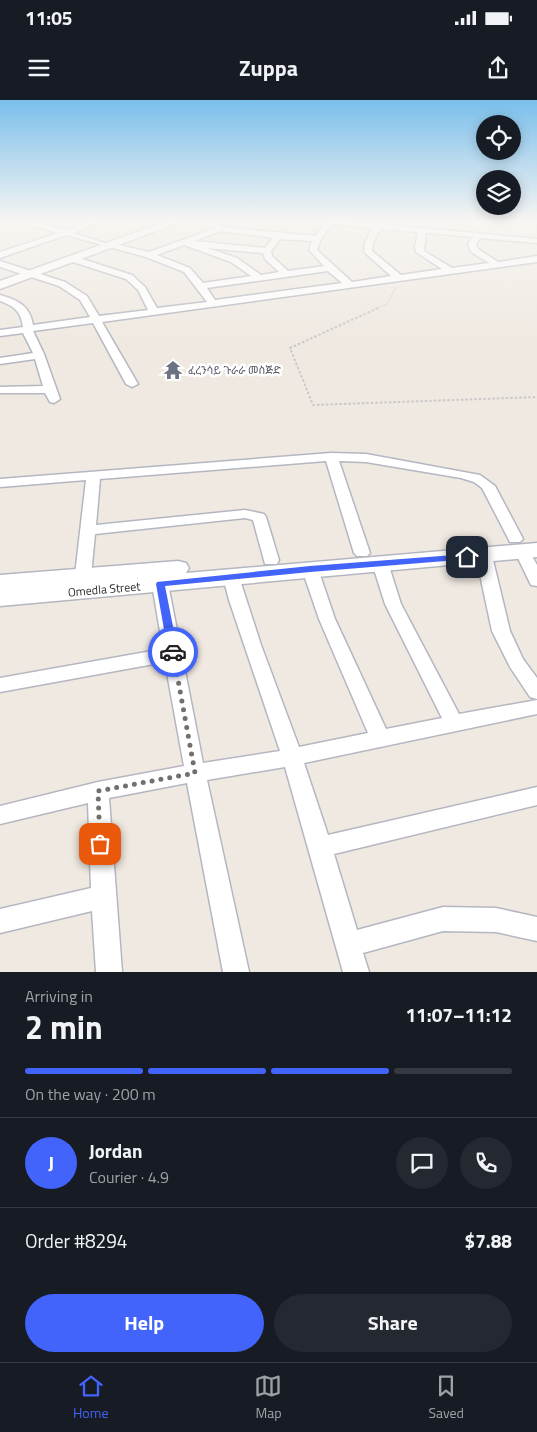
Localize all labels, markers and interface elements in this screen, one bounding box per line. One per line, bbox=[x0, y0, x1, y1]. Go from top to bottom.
text: 11:05 bbox=[25, 3, 72, 32]
text: Zuppa bbox=[239, 51, 298, 85]
icon: menu bbox=[25, 54, 53, 82]
icon: share bbox=[484, 54, 512, 82]
map controls bbox=[476, 115, 521, 215]
button: locate bbox=[476, 115, 521, 160]
button: layers bbox=[476, 170, 521, 215]
temple icon: ፈረንሳይ ጉራራ መስጅድ bbox=[162, 359, 184, 381]
place label: ፈረንሳይ ጉራራ መስጅድ bbox=[188, 362, 281, 378]
pin bbox=[446, 536, 488, 578]
icon: home bbox=[453, 543, 481, 571]
street label: Omedla Street bbox=[67, 576, 142, 602]
courier bbox=[148, 627, 198, 677]
icon: car bbox=[159, 638, 187, 666]
pin bbox=[79, 823, 121, 865]
icon: bag bbox=[86, 830, 114, 858]
text: Arriving in bbox=[25, 984, 93, 1008]
text: 11:07–11:12 bbox=[405, 1000, 512, 1029]
text: 2 min bbox=[25, 1003, 103, 1051]
text: On the way · 200 m bbox=[25, 1082, 156, 1106]
text: Jordan bbox=[89, 1136, 142, 1165]
button: chat bbox=[396, 1137, 448, 1189]
button: phone bbox=[460, 1137, 512, 1189]
text: J bbox=[48, 1148, 54, 1177]
text: Courier · 4.9 bbox=[89, 1165, 169, 1189]
text: Order #8294 bbox=[25, 1226, 127, 1255]
text: $7.88 bbox=[465, 1226, 512, 1255]
button: Help bbox=[25, 1294, 264, 1352]
button: Share bbox=[274, 1294, 512, 1352]
tab: Home bbox=[73, 1372, 109, 1423]
tab: Map bbox=[254, 1372, 282, 1423]
tab: Saved bbox=[428, 1372, 464, 1423]

